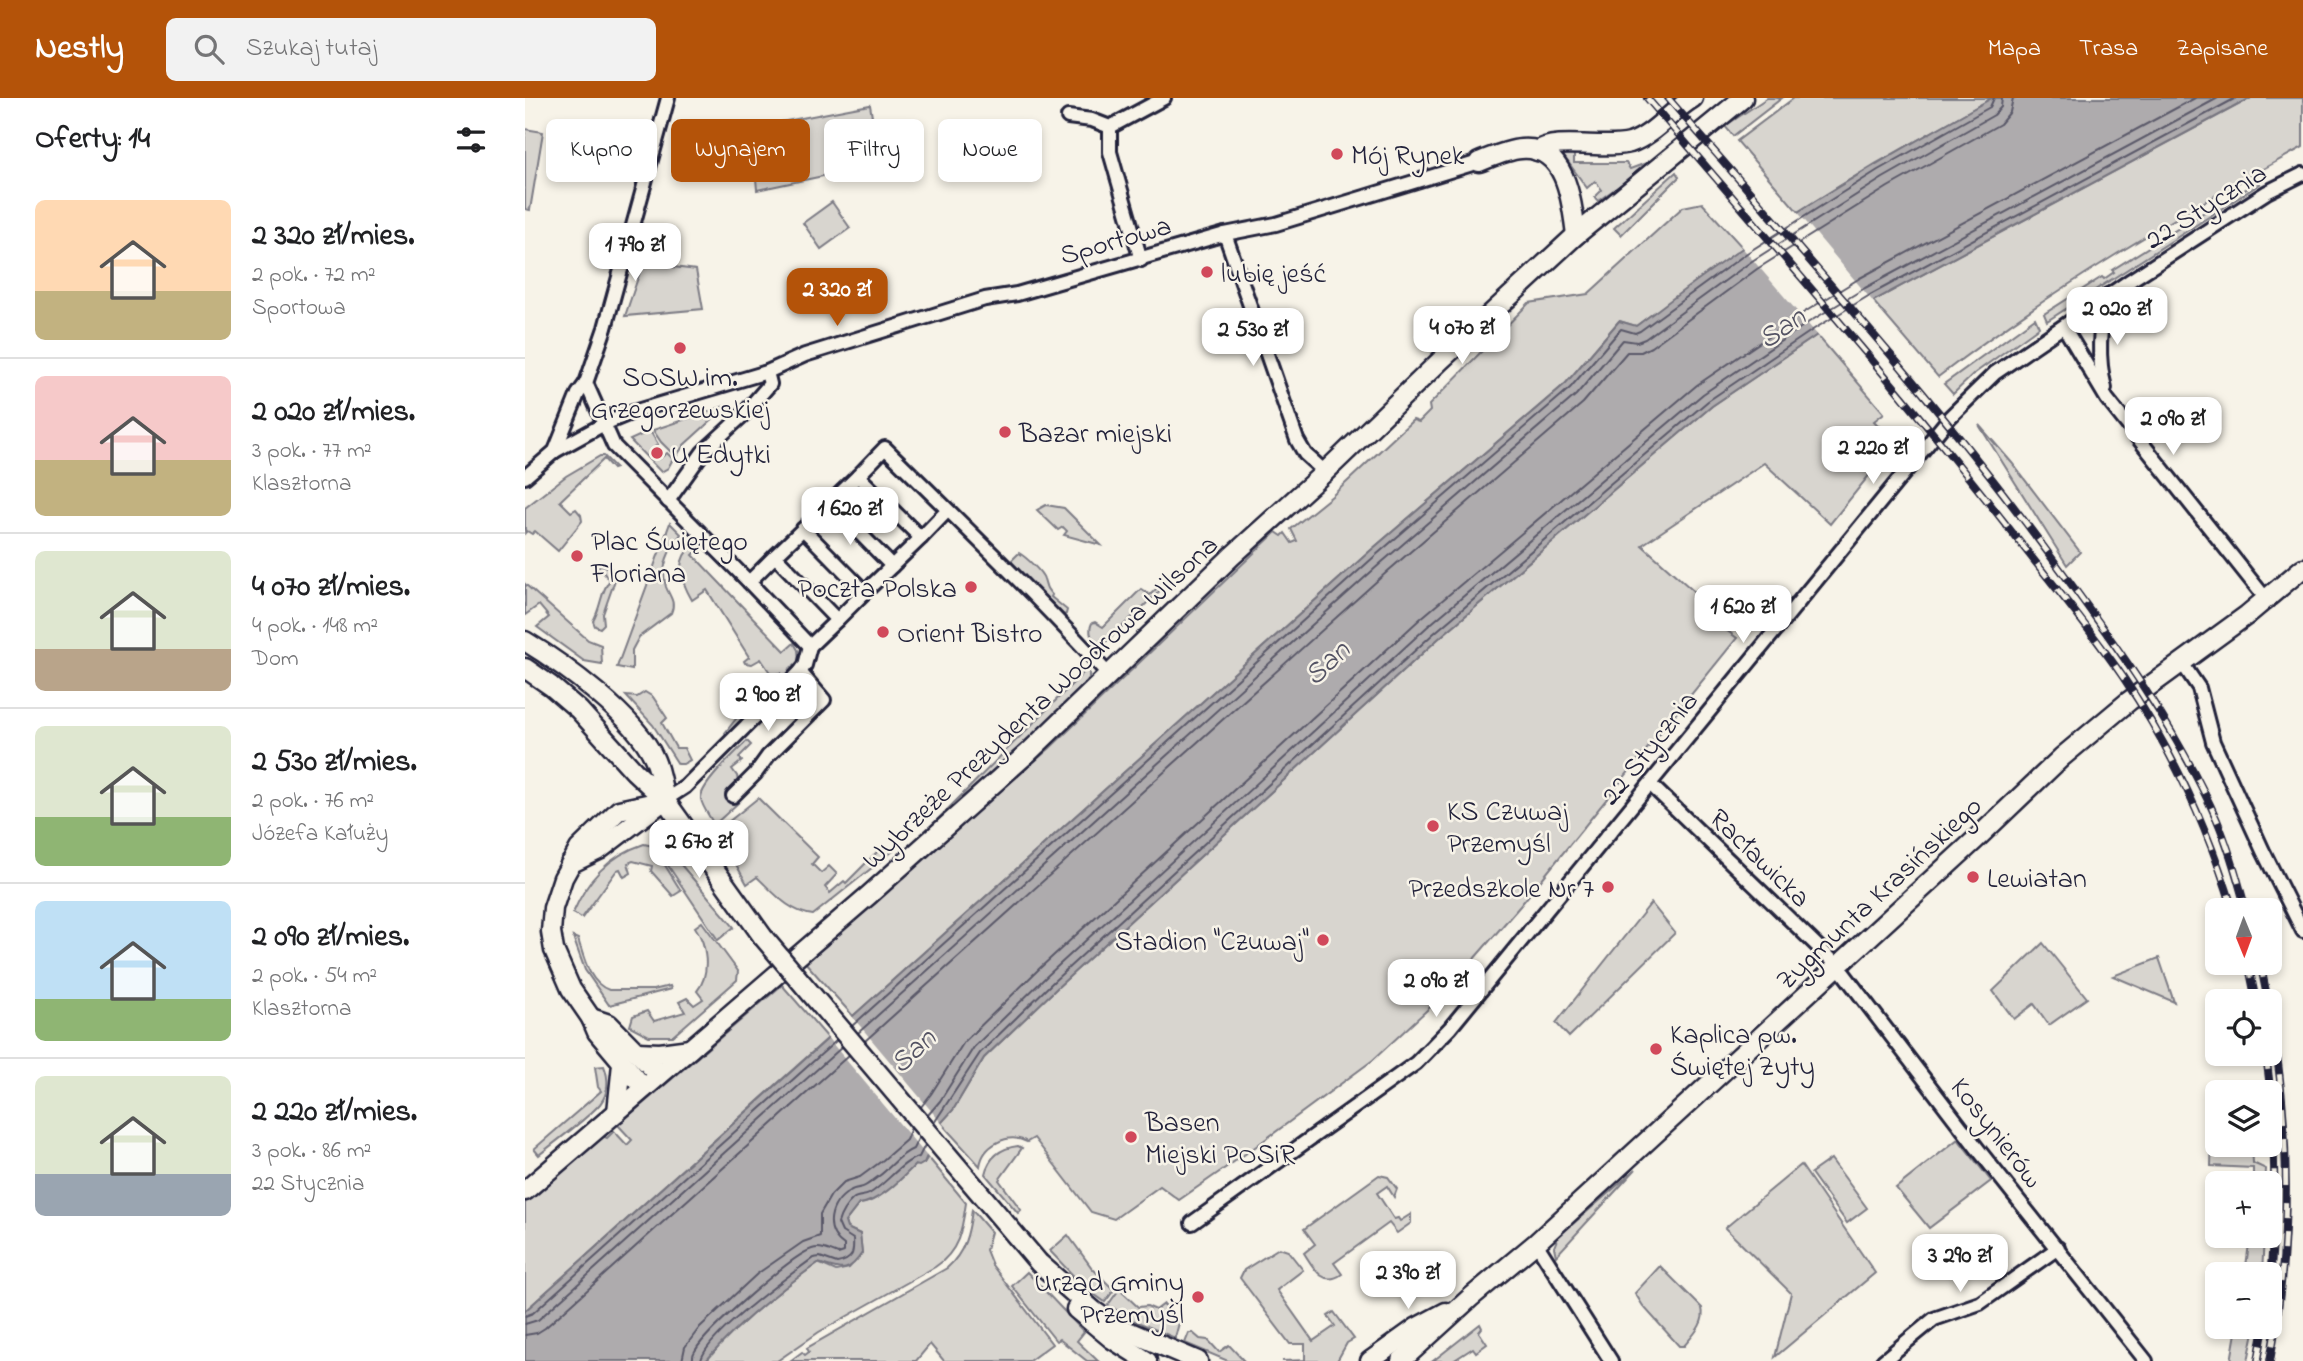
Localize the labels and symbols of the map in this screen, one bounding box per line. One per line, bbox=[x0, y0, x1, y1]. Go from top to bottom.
place label: Mój Rynek bbox=[1351, 137, 1465, 178]
marker: Mój Rynek bbox=[1329, 146, 1345, 162]
street label: 22 Stycznia bbox=[2138, 154, 2276, 262]
street label: Sportowa bbox=[1056, 207, 1176, 278]
pin: 1 790 zł bbox=[563, 223, 707, 283]
place label: lubię jeść bbox=[1221, 255, 1326, 296]
marker: lubię jeść bbox=[1199, 264, 1215, 280]
pin: 2 320 zł bbox=[765, 268, 909, 328]
pin: 2 020 zł bbox=[2045, 288, 2189, 347]
water label: San bbox=[1750, 296, 1817, 362]
pin: 4 070 zł bbox=[1390, 306, 1534, 366]
pin: 2 530 zł bbox=[1181, 308, 1325, 368]
marker: SOSW im. Grzegorzewskiej bbox=[672, 340, 688, 356]
place label: SOSW im. Grzegorzewskiej bbox=[591, 359, 771, 432]
pin: 2 090 zł bbox=[2101, 398, 2245, 457]
place label: Bazar miejski bbox=[1018, 415, 1172, 456]
marker: Bazar miejski bbox=[997, 424, 1013, 440]
pin: 2 220 zł bbox=[1801, 426, 1945, 486]
place label: U Edytki bbox=[671, 436, 771, 477]
marker: U Edytki bbox=[649, 445, 665, 461]
pin: 1 620 zł bbox=[778, 488, 922, 547]
place label: Plac Świętego Floriana bbox=[590, 523, 748, 596]
street label: Wybrzeże Prezydenta Woodrowa Wilsona bbox=[854, 527, 1229, 880]
marker: Plac Świętego Floriana bbox=[569, 548, 585, 564]
place label: Poczta Polska bbox=[798, 570, 957, 611]
marker: Poczta Polska bbox=[963, 579, 979, 595]
pin: 1 620 zł bbox=[1671, 586, 1815, 645]
place label: Orient Bistro bbox=[897, 615, 1043, 656]
marker: Orient Bistro bbox=[875, 624, 891, 640]
water label: San bbox=[1295, 630, 1362, 697]
pin: 2 900 zł bbox=[696, 674, 840, 733]
street label: 22 Stycznia bbox=[1592, 683, 1710, 815]
street label: Zygmunta Krasińskiego bbox=[1768, 788, 1993, 1001]
place label: KS Czuwaj Przemyśl bbox=[1447, 793, 1569, 866]
street label: Racławicka bbox=[1698, 800, 1819, 919]
marker: KS Czuwaj Przemyśl bbox=[1425, 818, 1441, 834]
pin: 2 670 zł bbox=[627, 820, 771, 880]
place label: Lewiatan bbox=[1987, 860, 2087, 901]
marker: Lewiatan bbox=[1965, 869, 1981, 885]
place label: Przedszkole Nr 7 bbox=[1408, 870, 1594, 911]
marker: Przedszkole Nr 7 bbox=[1600, 879, 1616, 895]
north arrow bbox=[2205, 898, 2282, 975]
place label: Stadion "Czuwaj" bbox=[1115, 923, 1309, 964]
marker: Stadion "Czuwaj" bbox=[1315, 932, 1331, 948]
pin: 2 090 zł bbox=[1364, 960, 1508, 1019]
place label: Kaplica pw. Świętej Zyty bbox=[1670, 1016, 1815, 1089]
water label: San bbox=[881, 1018, 948, 1085]
marker: Kaplica pw. Świętej Zyty bbox=[1648, 1041, 1664, 1057]
street label: Kosynierów bbox=[1939, 1070, 2052, 1198]
place label: Basen Miejski POSiR bbox=[1144, 1104, 1296, 1177]
marker: Basen Miejski POSiR bbox=[1123, 1129, 1139, 1145]
pin: 3 290 zł bbox=[1888, 1234, 2032, 1294]
pin: 2 390 zł bbox=[1336, 1252, 1480, 1311]
place label: Urząd Gminy Przemyśl bbox=[1034, 1264, 1184, 1337]
marker: Urząd Gminy Przemyśl bbox=[1190, 1289, 1206, 1305]

